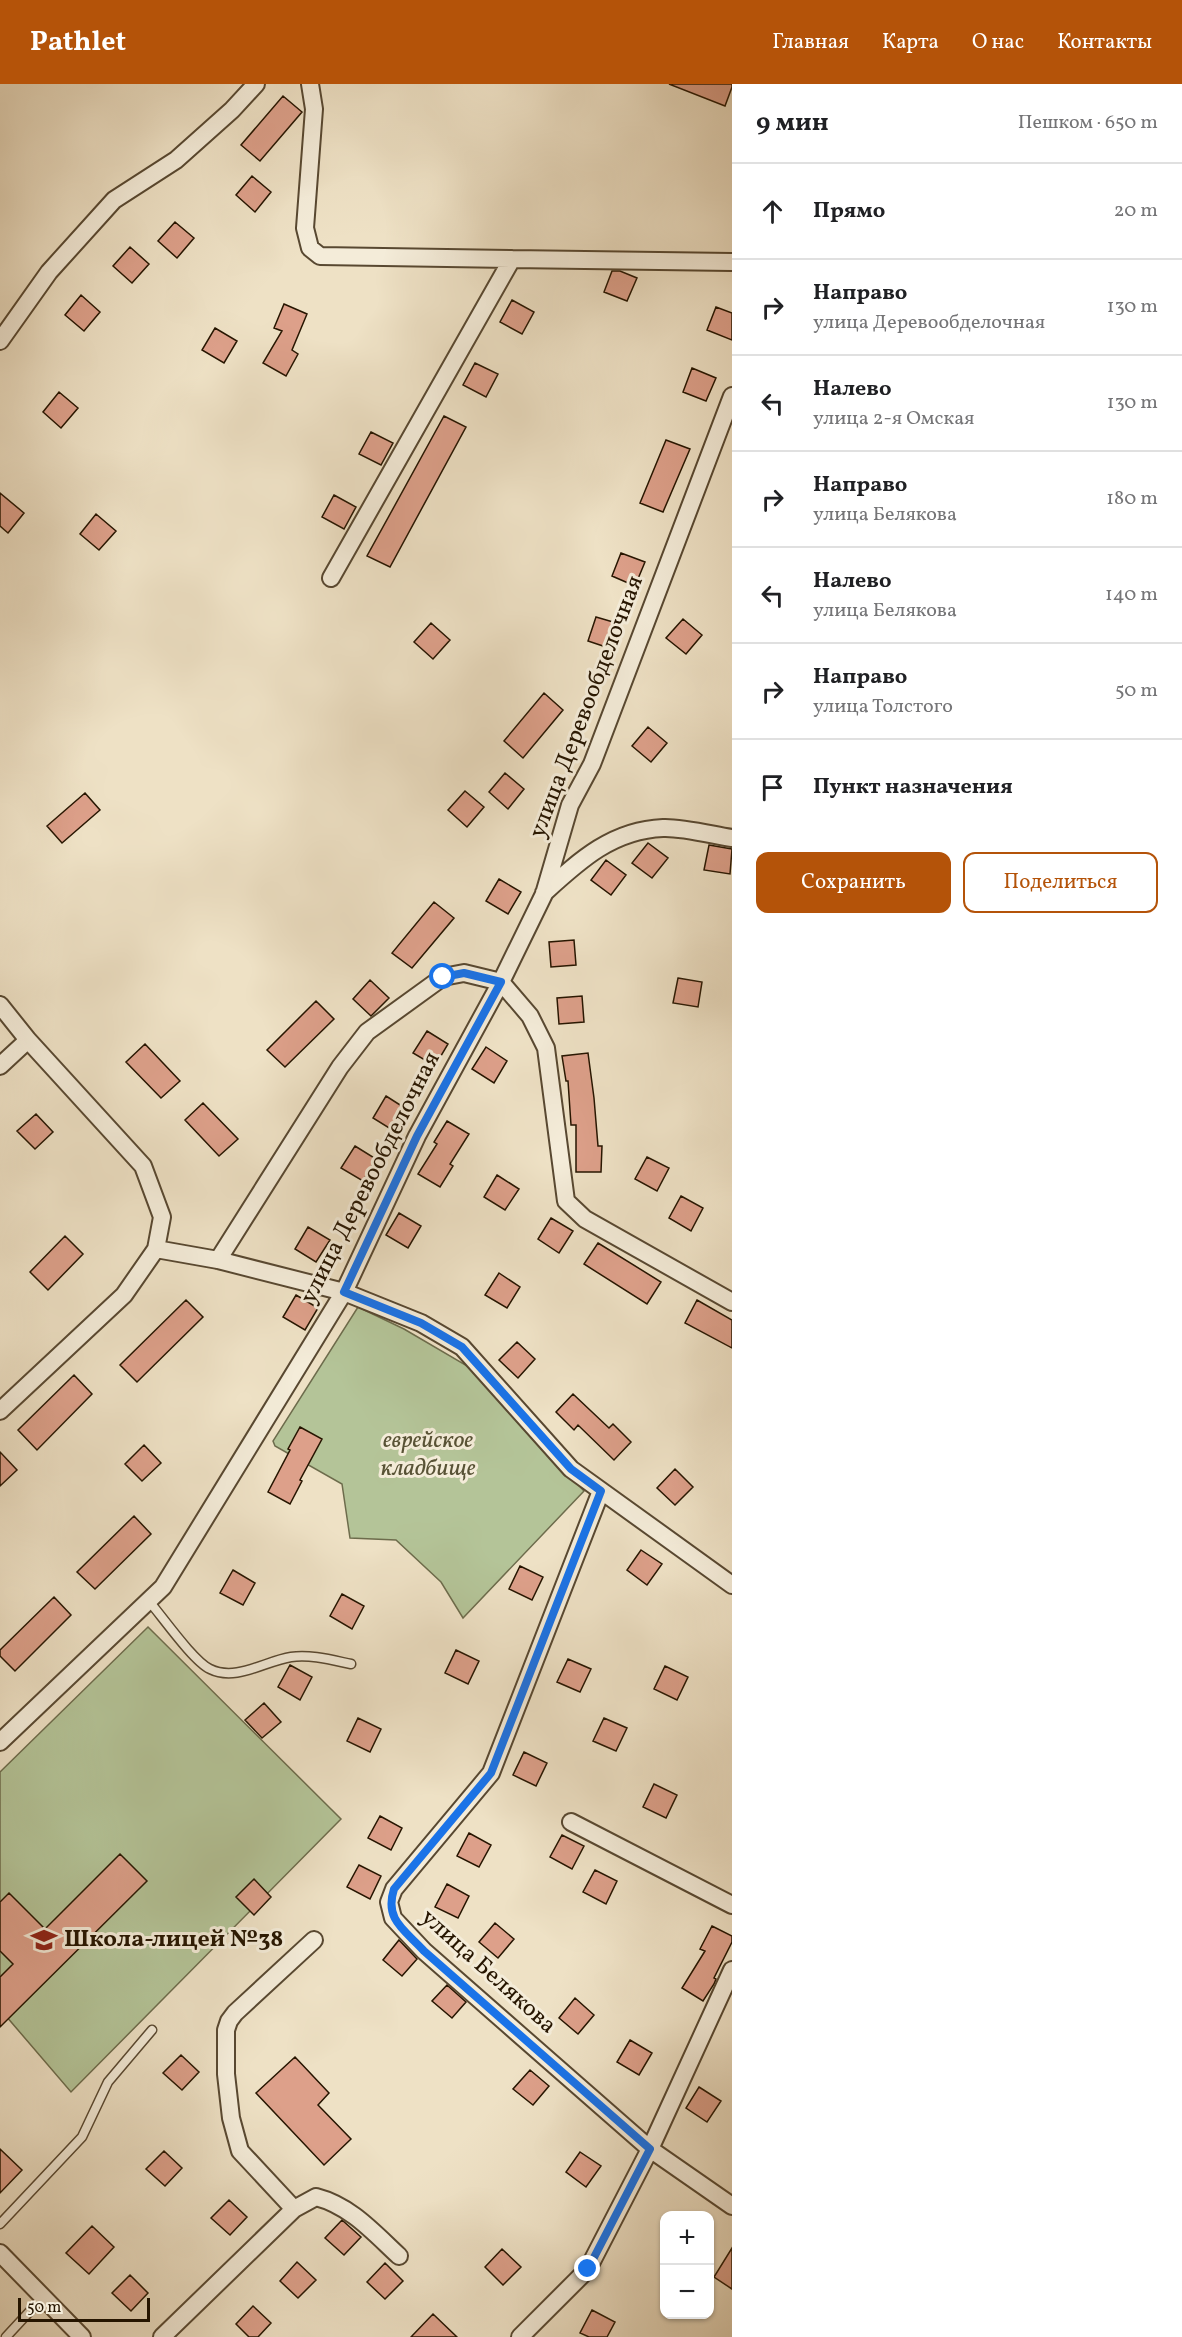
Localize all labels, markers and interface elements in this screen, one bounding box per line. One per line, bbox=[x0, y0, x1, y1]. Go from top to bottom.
text: Pathlet bbox=[30, 23, 126, 62]
text: Главная bbox=[772, 28, 849, 57]
text: Карта bbox=[882, 28, 939, 57]
text: О нас bbox=[972, 28, 1024, 57]
text: Контакты bbox=[1057, 28, 1152, 57]
text: 9 мин bbox=[756, 105, 829, 141]
text: Пешком · 650 m bbox=[1018, 109, 1158, 137]
icon: ahead bbox=[756, 195, 789, 228]
text: Прямо bbox=[813, 196, 885, 227]
text: 20 m bbox=[1114, 197, 1158, 225]
text: Направо bbox=[813, 278, 907, 309]
icon: right bbox=[756, 291, 789, 324]
text: 130 m bbox=[1107, 293, 1158, 321]
text: улица Деревообделочная bbox=[813, 309, 1045, 337]
text: Налево bbox=[813, 374, 892, 405]
icon: left bbox=[756, 387, 789, 420]
text: 130 m bbox=[1107, 389, 1158, 417]
text: улица 2-я Омская bbox=[813, 405, 975, 433]
text: Направо bbox=[813, 470, 907, 501]
icon: right bbox=[756, 483, 789, 516]
text: 180 m bbox=[1106, 485, 1158, 513]
text: улица Белякова bbox=[813, 501, 957, 529]
text: Налево bbox=[813, 566, 892, 597]
street label: улица Деревообделочная bbox=[521, 571, 653, 843]
icon: left bbox=[756, 579, 789, 612]
text: 140 m bbox=[1105, 581, 1158, 609]
text: улица Белякова bbox=[813, 597, 957, 625]
text: Направо bbox=[813, 662, 907, 693]
icon: right bbox=[756, 675, 789, 708]
text: 50 m bbox=[1115, 677, 1158, 705]
text: улица Толстого bbox=[813, 693, 953, 721]
icon: arrive bbox=[756, 771, 789, 804]
text: Пункт назначения bbox=[813, 772, 1013, 803]
button: Сохранить bbox=[756, 852, 951, 913]
button: Поделиться bbox=[963, 852, 1158, 913]
route start bbox=[429, 963, 455, 989]
street label: улица Деревообделочная bbox=[293, 1046, 449, 1310]
park label: еврейское кладбище bbox=[381, 1424, 476, 1486]
street label: улица Белякова bbox=[412, 1902, 564, 2042]
place label: Школа-лицей №38 bbox=[64, 1923, 283, 1957]
school or university icon: Школа-лицей №38 bbox=[29, 1925, 59, 1955]
map controls bbox=[660, 2211, 714, 2319]
button: + bbox=[660, 2211, 714, 2265]
route end bbox=[574, 2255, 600, 2281]
button: − bbox=[660, 2265, 714, 2319]
scale bar bbox=[18, 2295, 150, 2322]
text: 50 m bbox=[27, 2297, 61, 2319]

